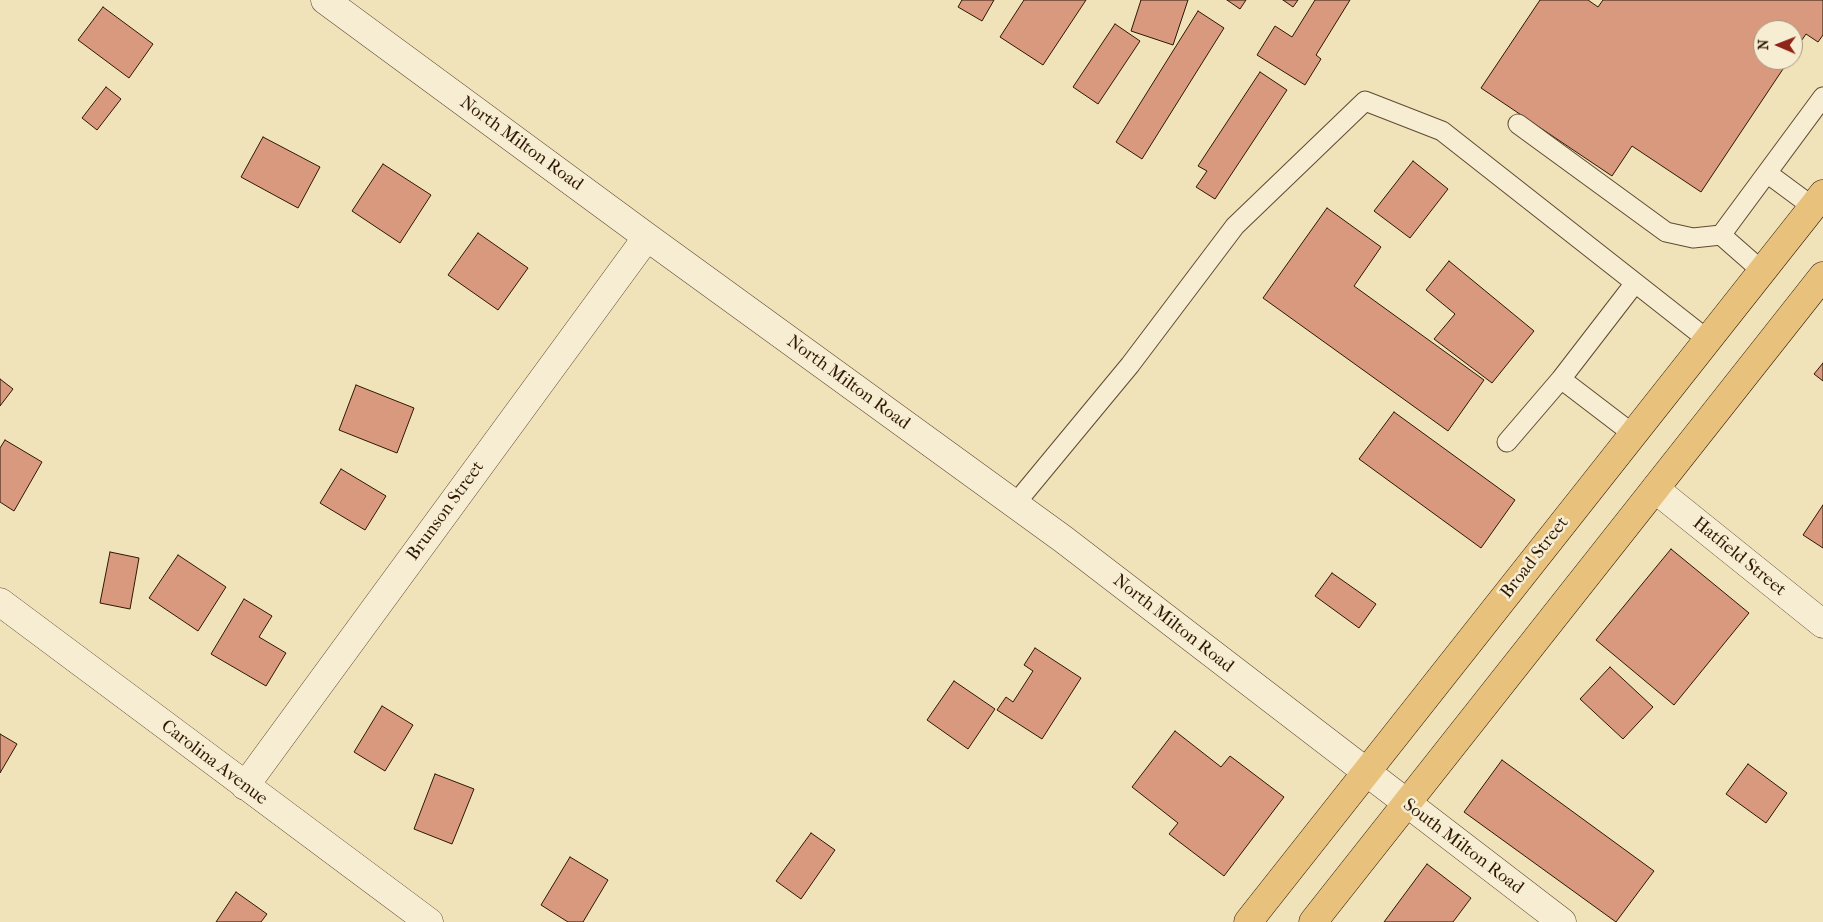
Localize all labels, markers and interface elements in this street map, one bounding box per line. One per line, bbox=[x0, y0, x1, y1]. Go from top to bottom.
north arrow bbox=[1753, 20, 1803, 70]
text: N bbox=[1755, 39, 1772, 50]
street label: North Milton Road bbox=[455, 92, 587, 196]
street label: North Milton Road bbox=[782, 331, 914, 435]
street label: Brunson Street bbox=[403, 457, 489, 565]
street label: Broad Street bbox=[1496, 513, 1574, 603]
street label: Hatfield Street bbox=[1688, 513, 1790, 601]
street label: North Milton Road bbox=[1108, 570, 1238, 678]
street label: Carolina Avenue bbox=[156, 716, 272, 810]
street label: South Milton Road bbox=[1399, 795, 1527, 899]

